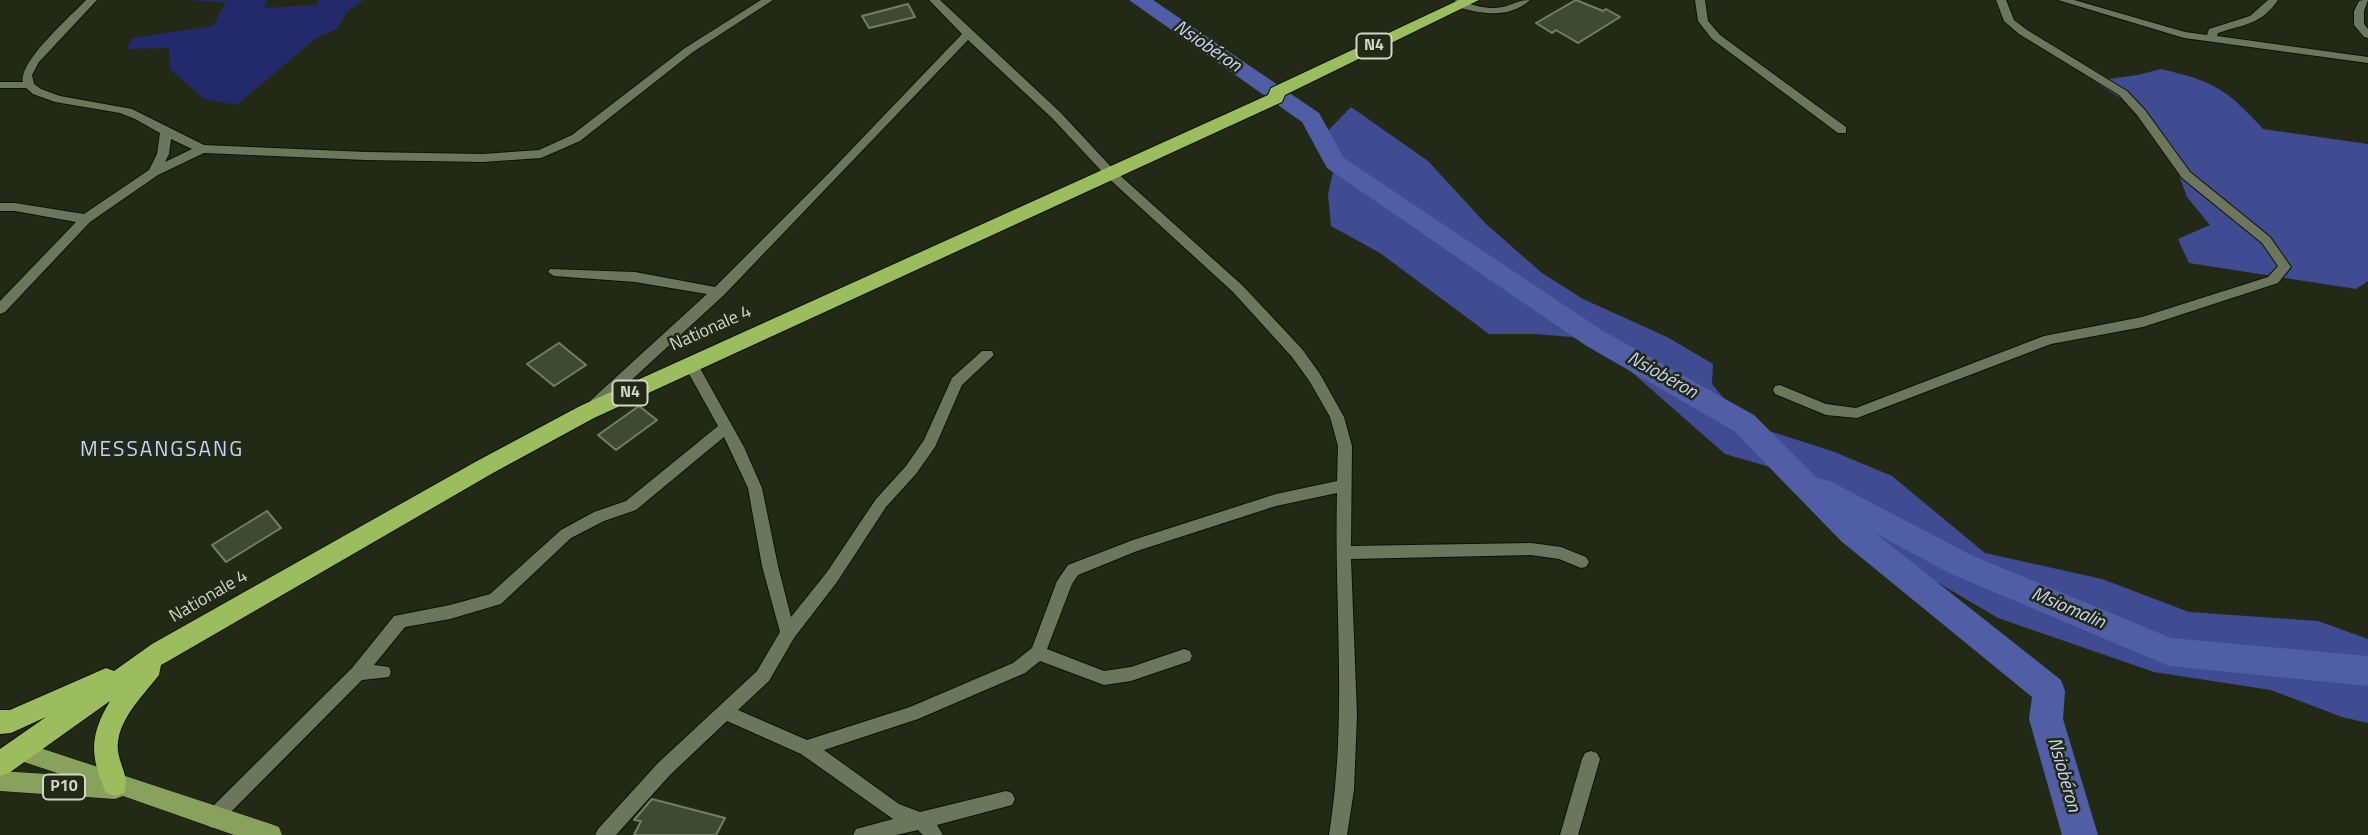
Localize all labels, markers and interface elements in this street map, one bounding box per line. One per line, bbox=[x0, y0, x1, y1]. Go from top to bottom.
water label: Nsiobéron bbox=[1169, 16, 1245, 78]
road number: N4 bbox=[1356, 34, 1392, 58]
street label: Nationale 4 bbox=[667, 301, 755, 357]
water label: Nsiobéron bbox=[1623, 348, 1701, 404]
road number: N4 bbox=[612, 380, 648, 406]
district label: MESSANGSANG bbox=[81, 438, 243, 464]
street label: Nationale 4 bbox=[166, 566, 252, 628]
water label: Msiomalin bbox=[2028, 583, 2108, 635]
water label: Nsiobéron bbox=[2042, 735, 2084, 815]
road number: P10 bbox=[43, 774, 85, 800]

